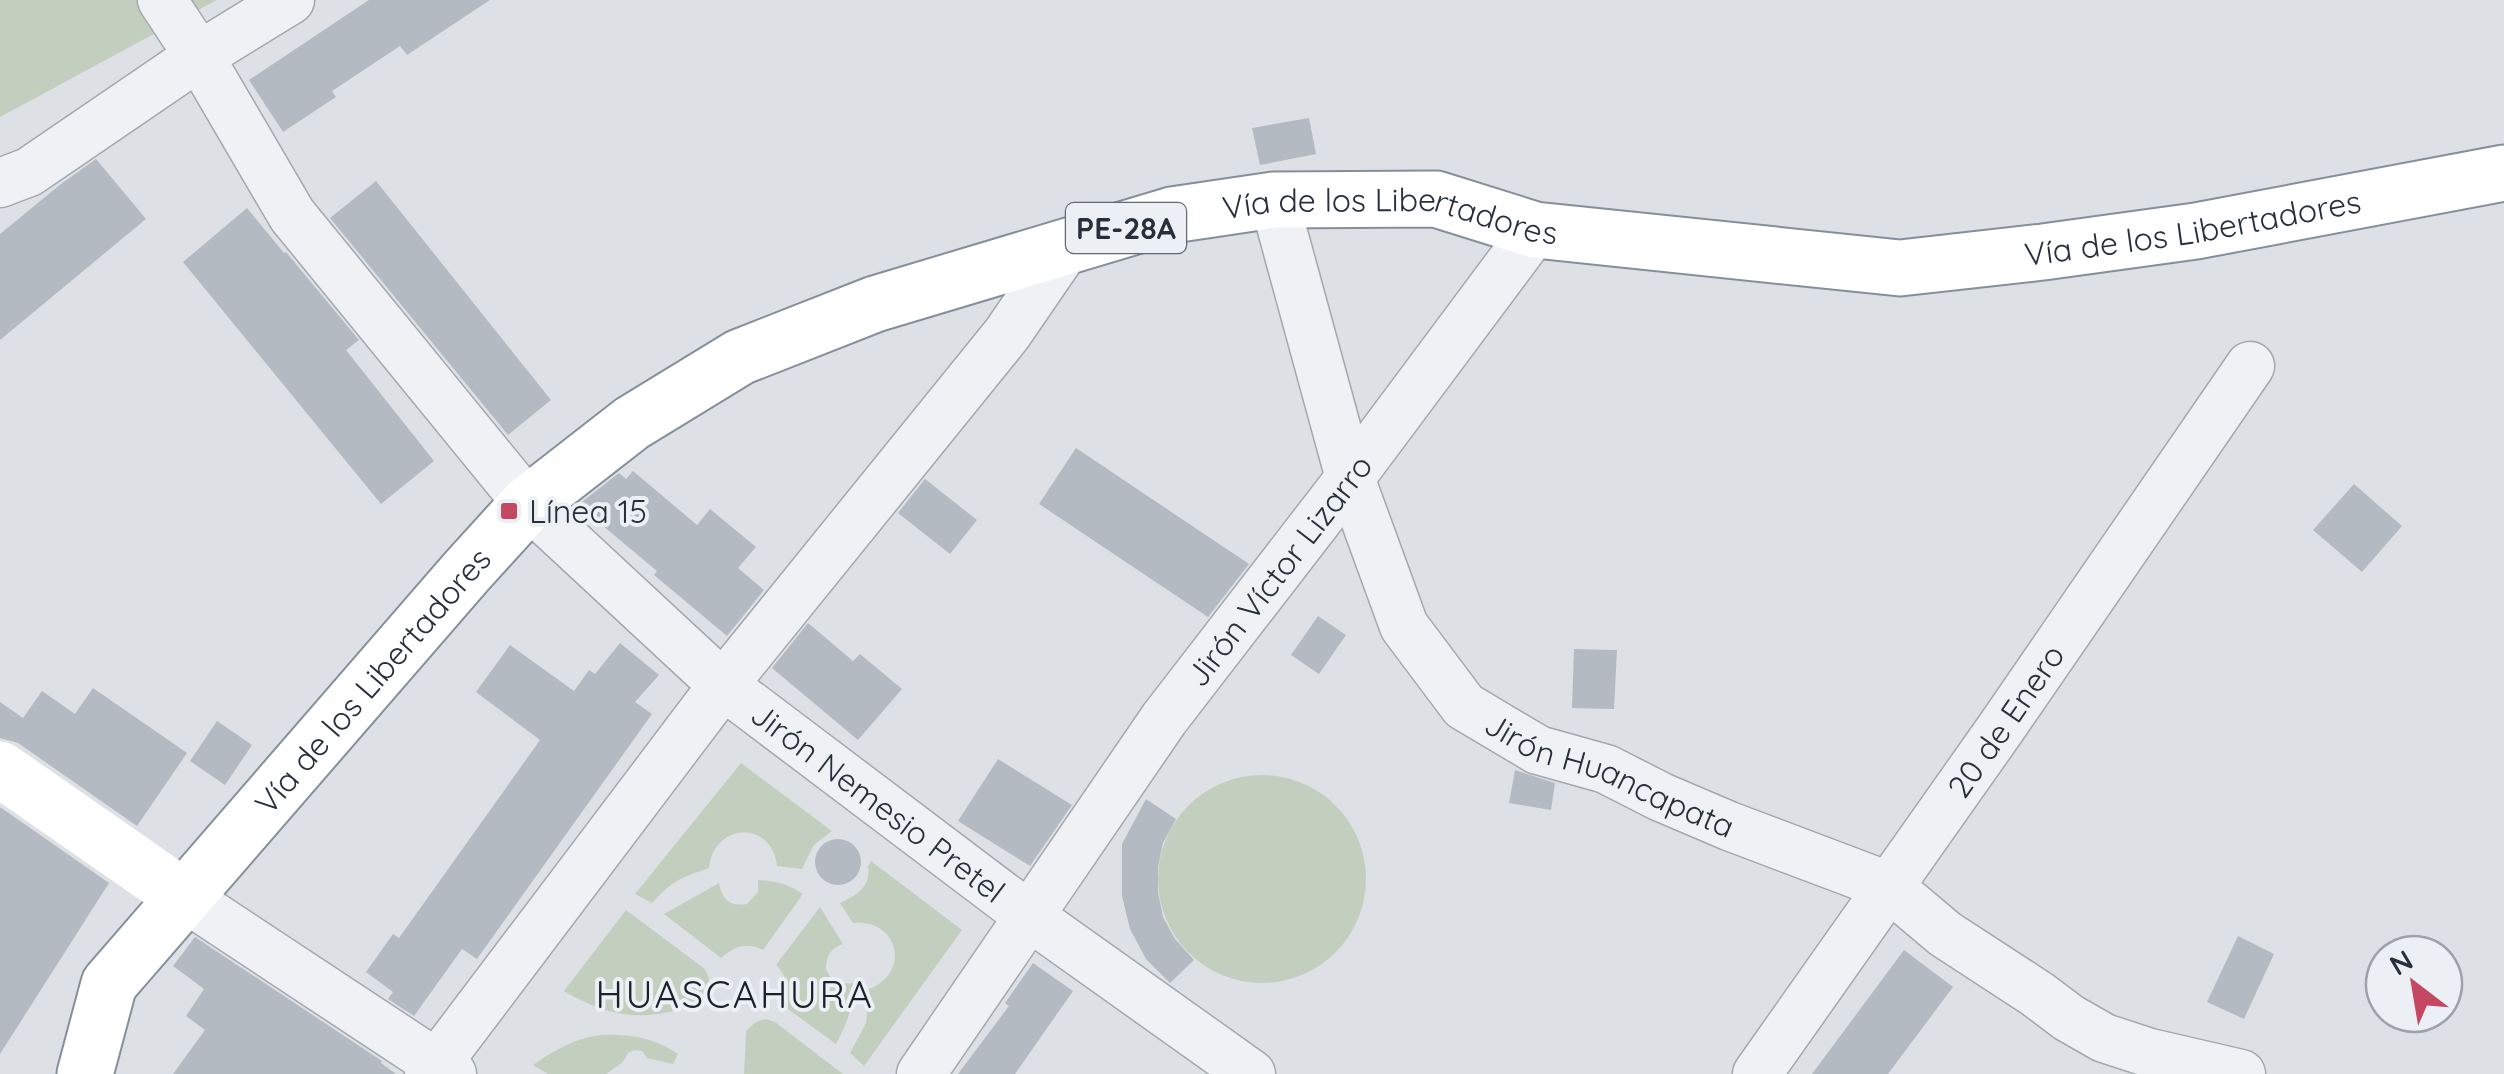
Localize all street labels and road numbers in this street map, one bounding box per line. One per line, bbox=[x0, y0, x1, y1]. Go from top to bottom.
street label: Vía de los Libertadores bbox=[1220, 179, 1559, 252]
street label: Vía de los Libertadores bbox=[2022, 180, 2364, 274]
road number: PE-28A bbox=[1066, 203, 1186, 253]
street label: Jirón Víctor Lizarro bbox=[1177, 447, 1381, 694]
street label: Vía de los Libertadores bbox=[246, 539, 499, 822]
street label: 20 de Enero bbox=[1938, 636, 2073, 805]
street label: Jirón Nemesio Pretel bbox=[743, 694, 1013, 911]
street label: Jirón Huancapata bbox=[1478, 703, 1741, 846]

